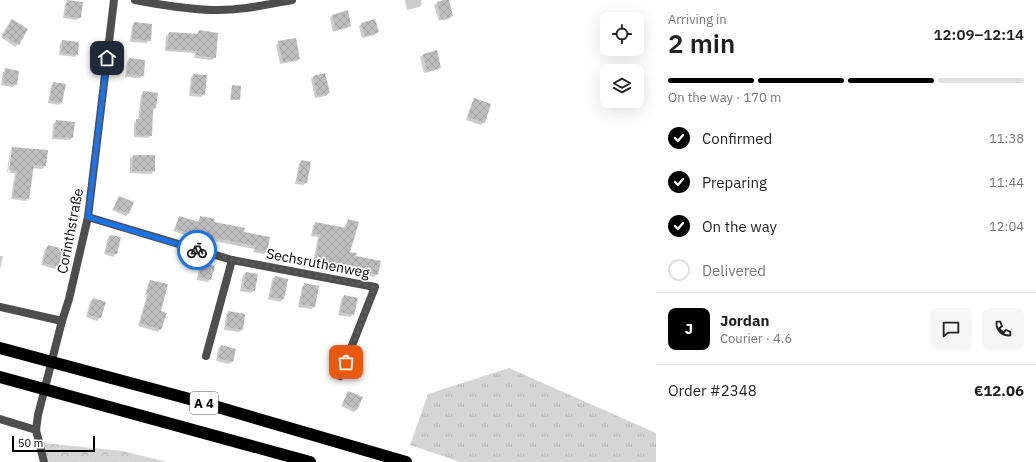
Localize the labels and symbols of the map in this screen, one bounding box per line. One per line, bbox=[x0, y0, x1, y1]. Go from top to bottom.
pin bbox=[90, 41, 124, 75]
street label: Corinthstraße bbox=[53, 186, 87, 275]
courier bbox=[177, 230, 217, 270]
street label: Sechsruthenweg bbox=[265, 244, 372, 282]
pin bbox=[329, 345, 363, 379]
road number: A 4 bbox=[190, 392, 218, 414]
scale bar bbox=[12, 434, 95, 453]

